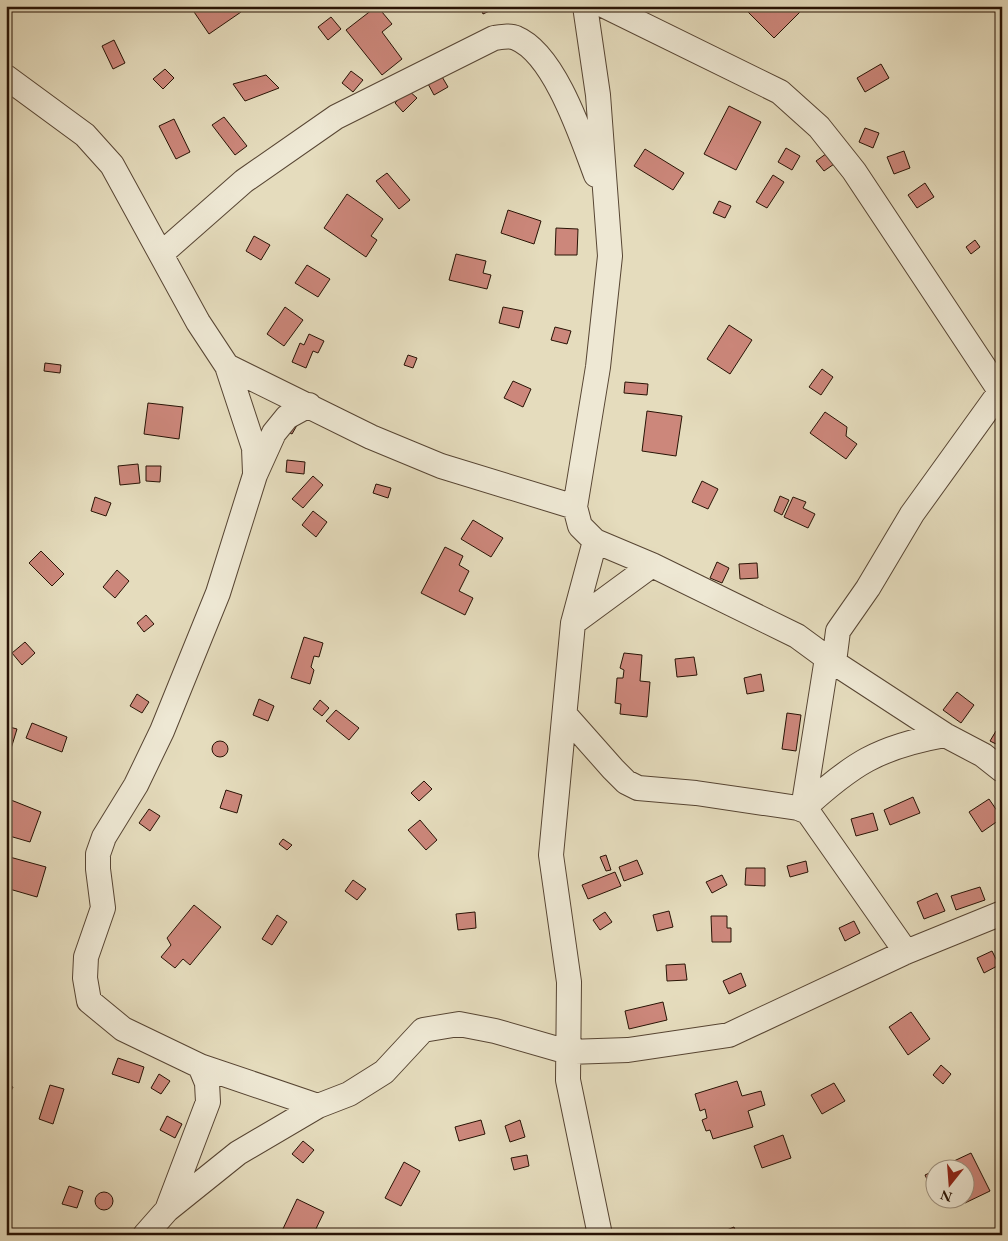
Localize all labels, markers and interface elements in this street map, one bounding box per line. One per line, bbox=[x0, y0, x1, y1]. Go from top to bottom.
north arrow bbox=[926, 1158, 976, 1208]
text: N bbox=[938, 1186, 954, 1207]

